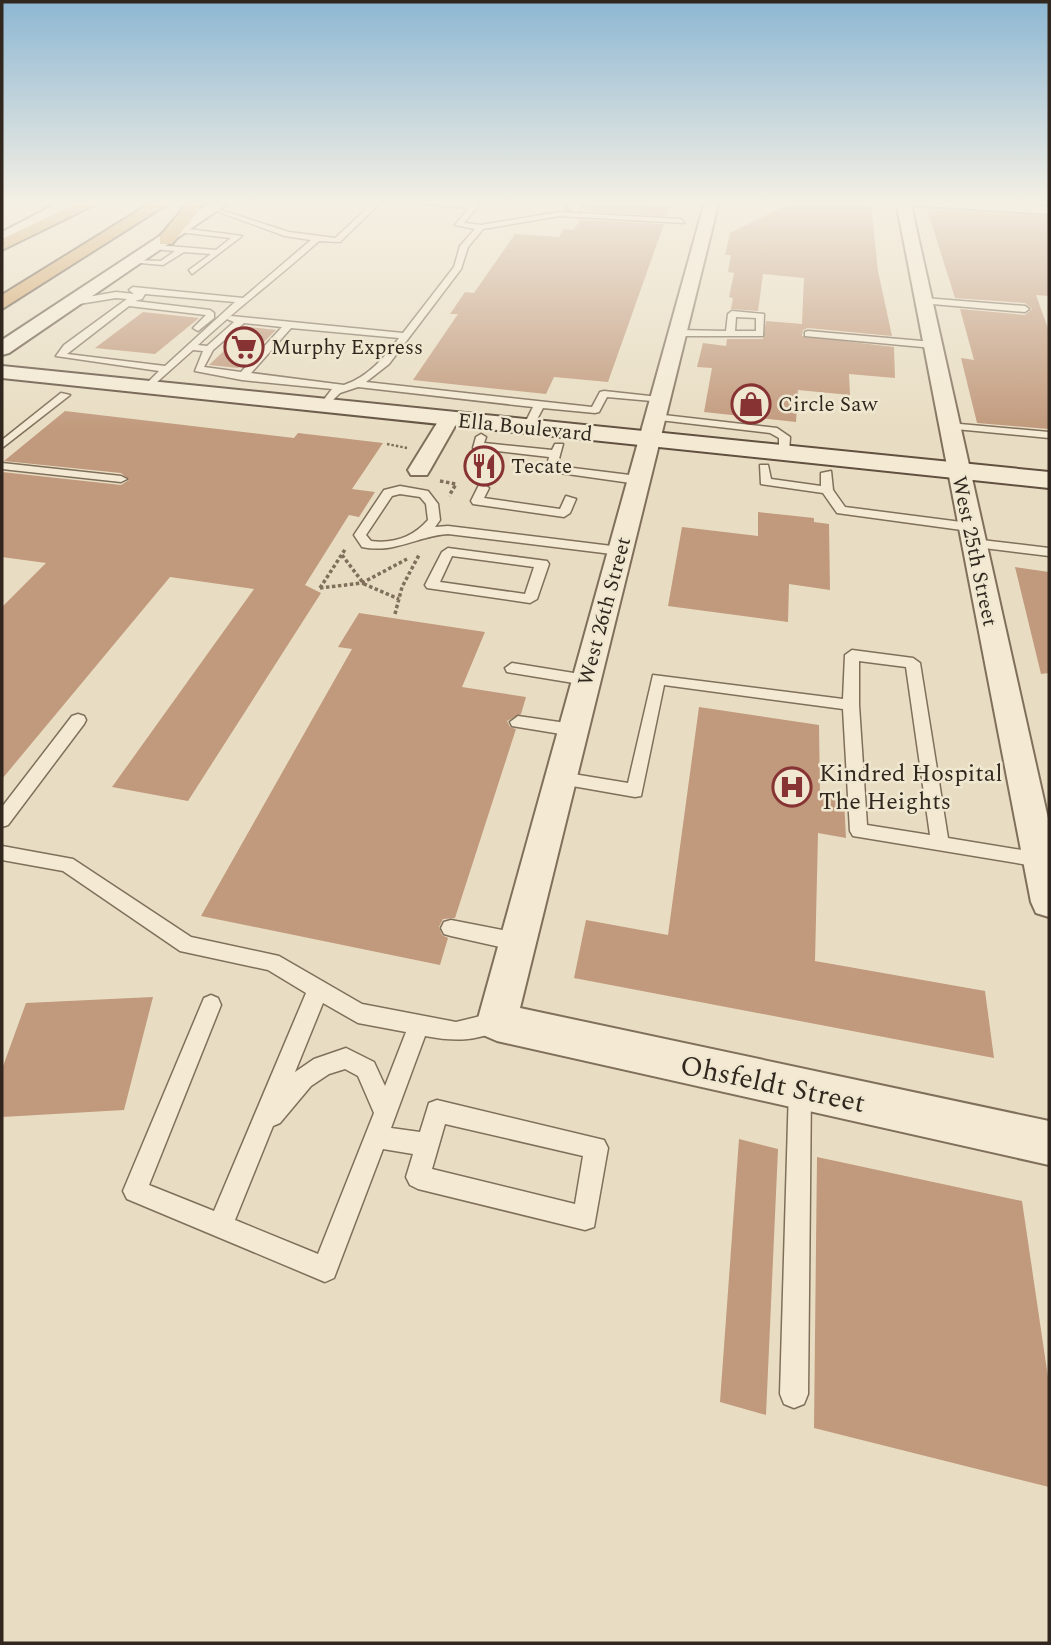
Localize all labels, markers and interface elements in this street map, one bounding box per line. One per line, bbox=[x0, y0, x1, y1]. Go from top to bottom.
supermarket icon: Murphy Express bbox=[223, 326, 265, 368]
place label: Murphy Express bbox=[271, 332, 423, 364]
shop icon: Circle Saw bbox=[730, 383, 772, 425]
place label: Circle Saw bbox=[778, 389, 879, 421]
street label: Ella Boulevard bbox=[456, 405, 594, 451]
restaurant icon: Tecate bbox=[463, 445, 505, 487]
place label: Tecate bbox=[511, 451, 572, 483]
street label: West 25th Street bbox=[942, 473, 1006, 629]
street label: West 26th Street bbox=[570, 533, 640, 689]
place label: Kindred Hospital The Heights bbox=[819, 756, 1003, 820]
hospital icon: Kindred Hospital The Heights bbox=[771, 766, 813, 808]
street label: Ohsfeldt Street bbox=[676, 1044, 869, 1125]

